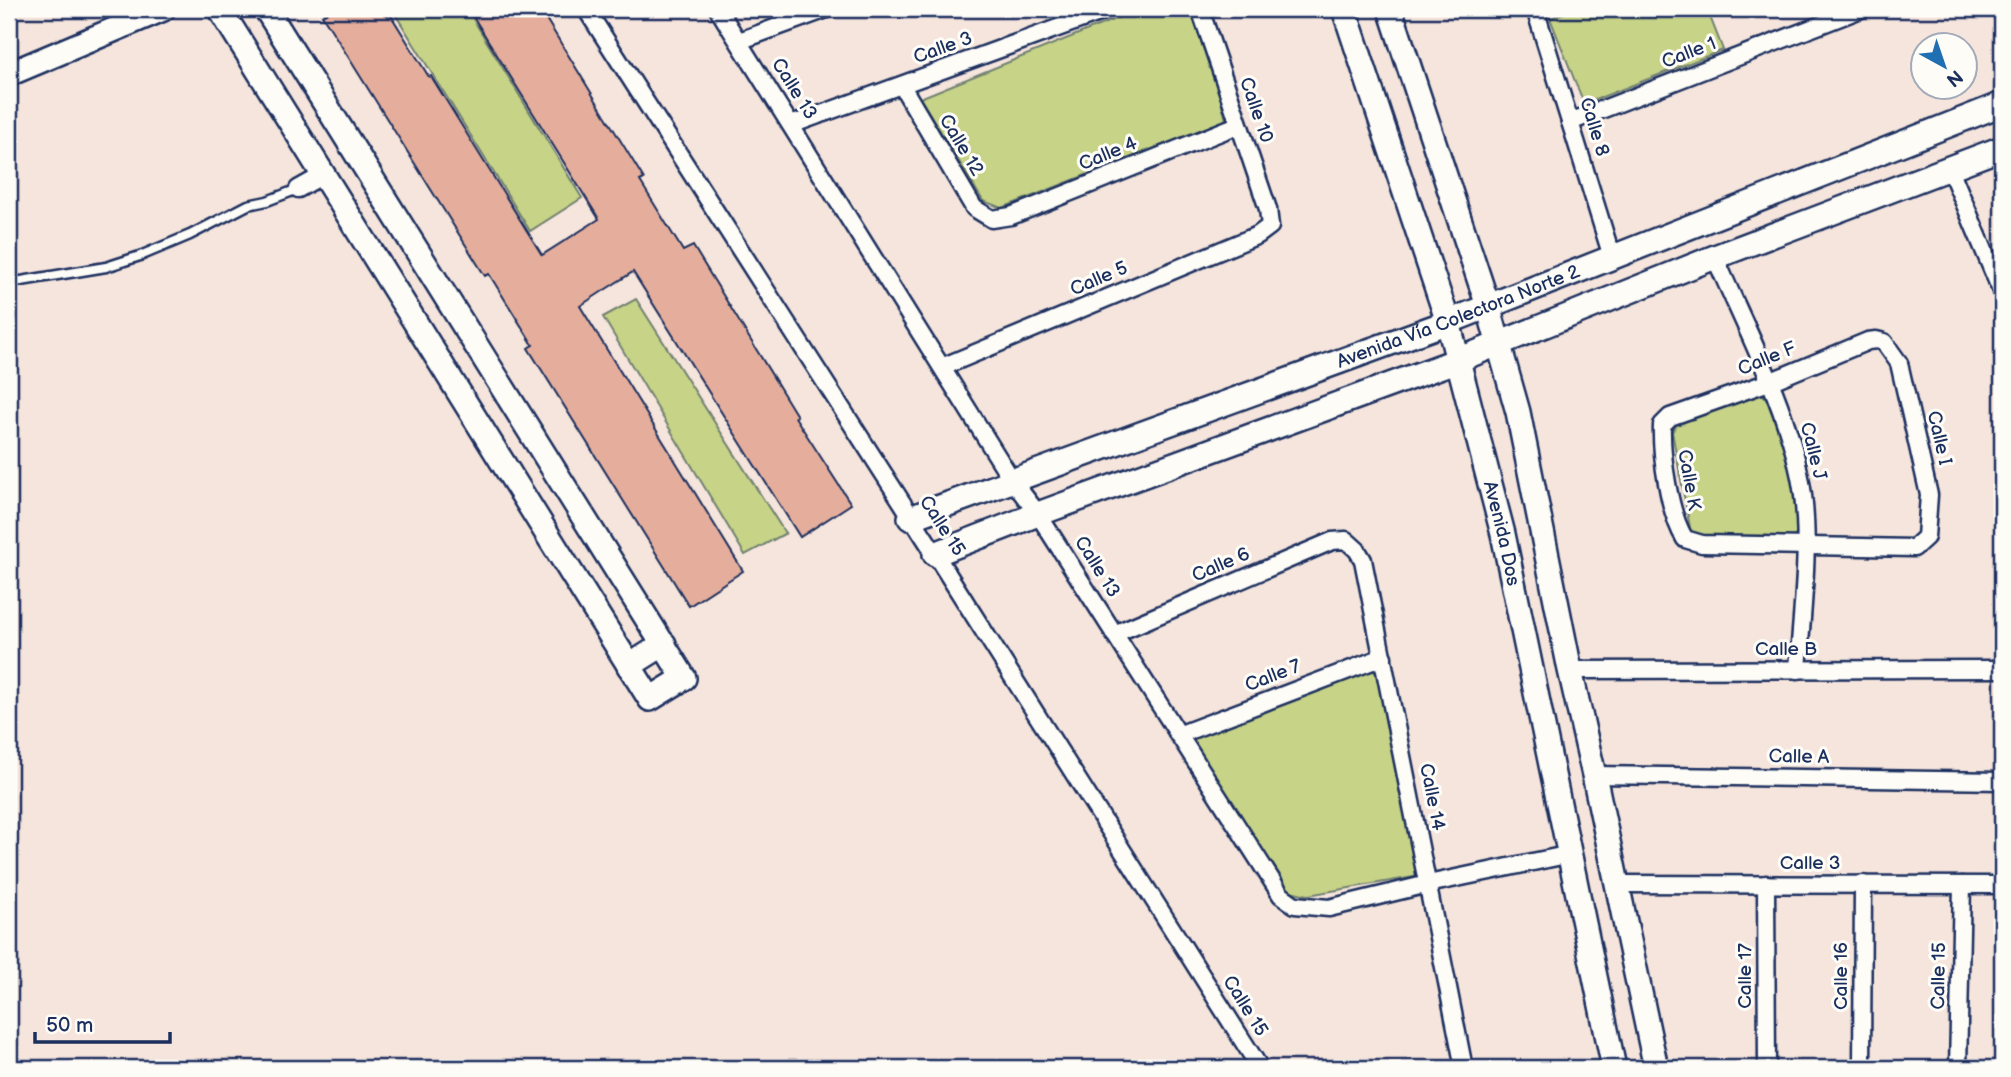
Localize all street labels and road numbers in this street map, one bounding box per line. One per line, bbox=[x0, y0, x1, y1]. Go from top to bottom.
street label: Calle 3 bbox=[911, 27, 975, 69]
street label: Calle 1 bbox=[1659, 32, 1719, 74]
street label: Calle 13 bbox=[766, 54, 822, 124]
street label: Calle 10 bbox=[1234, 74, 1278, 146]
street label: Calle 8 bbox=[1574, 95, 1614, 159]
street label: Calle 12 bbox=[934, 110, 989, 181]
street label: Calle 4 bbox=[1076, 132, 1141, 176]
street label: Calle 5 bbox=[1067, 257, 1131, 301]
street label: Avenida Vía Colectora Norte 2 bbox=[1333, 260, 1584, 373]
street label: Calle F bbox=[1735, 337, 1800, 381]
street label: Calle I bbox=[1922, 409, 1956, 467]
street label: Calle J bbox=[1795, 420, 1831, 483]
street label: Calle K bbox=[1672, 448, 1706, 513]
street label: Avenida Dos bbox=[1478, 478, 1525, 588]
street label: Calle 15 bbox=[914, 492, 970, 561]
street label: Calle 13 bbox=[1069, 532, 1125, 602]
street label: Calle 6 bbox=[1189, 543, 1253, 587]
street label: Calle B bbox=[1755, 638, 1817, 661]
street label: Calle 7 bbox=[1242, 655, 1305, 697]
street label: Calle A bbox=[1768, 745, 1830, 769]
street label: Calle 14 bbox=[1414, 761, 1450, 833]
street label: Calle 3 bbox=[1780, 852, 1840, 875]
street label: Calle 17 bbox=[1734, 942, 1757, 1009]
street label: Calle 16 bbox=[1830, 942, 1853, 1010]
street label: Calle 15 bbox=[1927, 942, 1951, 1010]
street label: Calle 15 bbox=[1217, 971, 1273, 1041]

